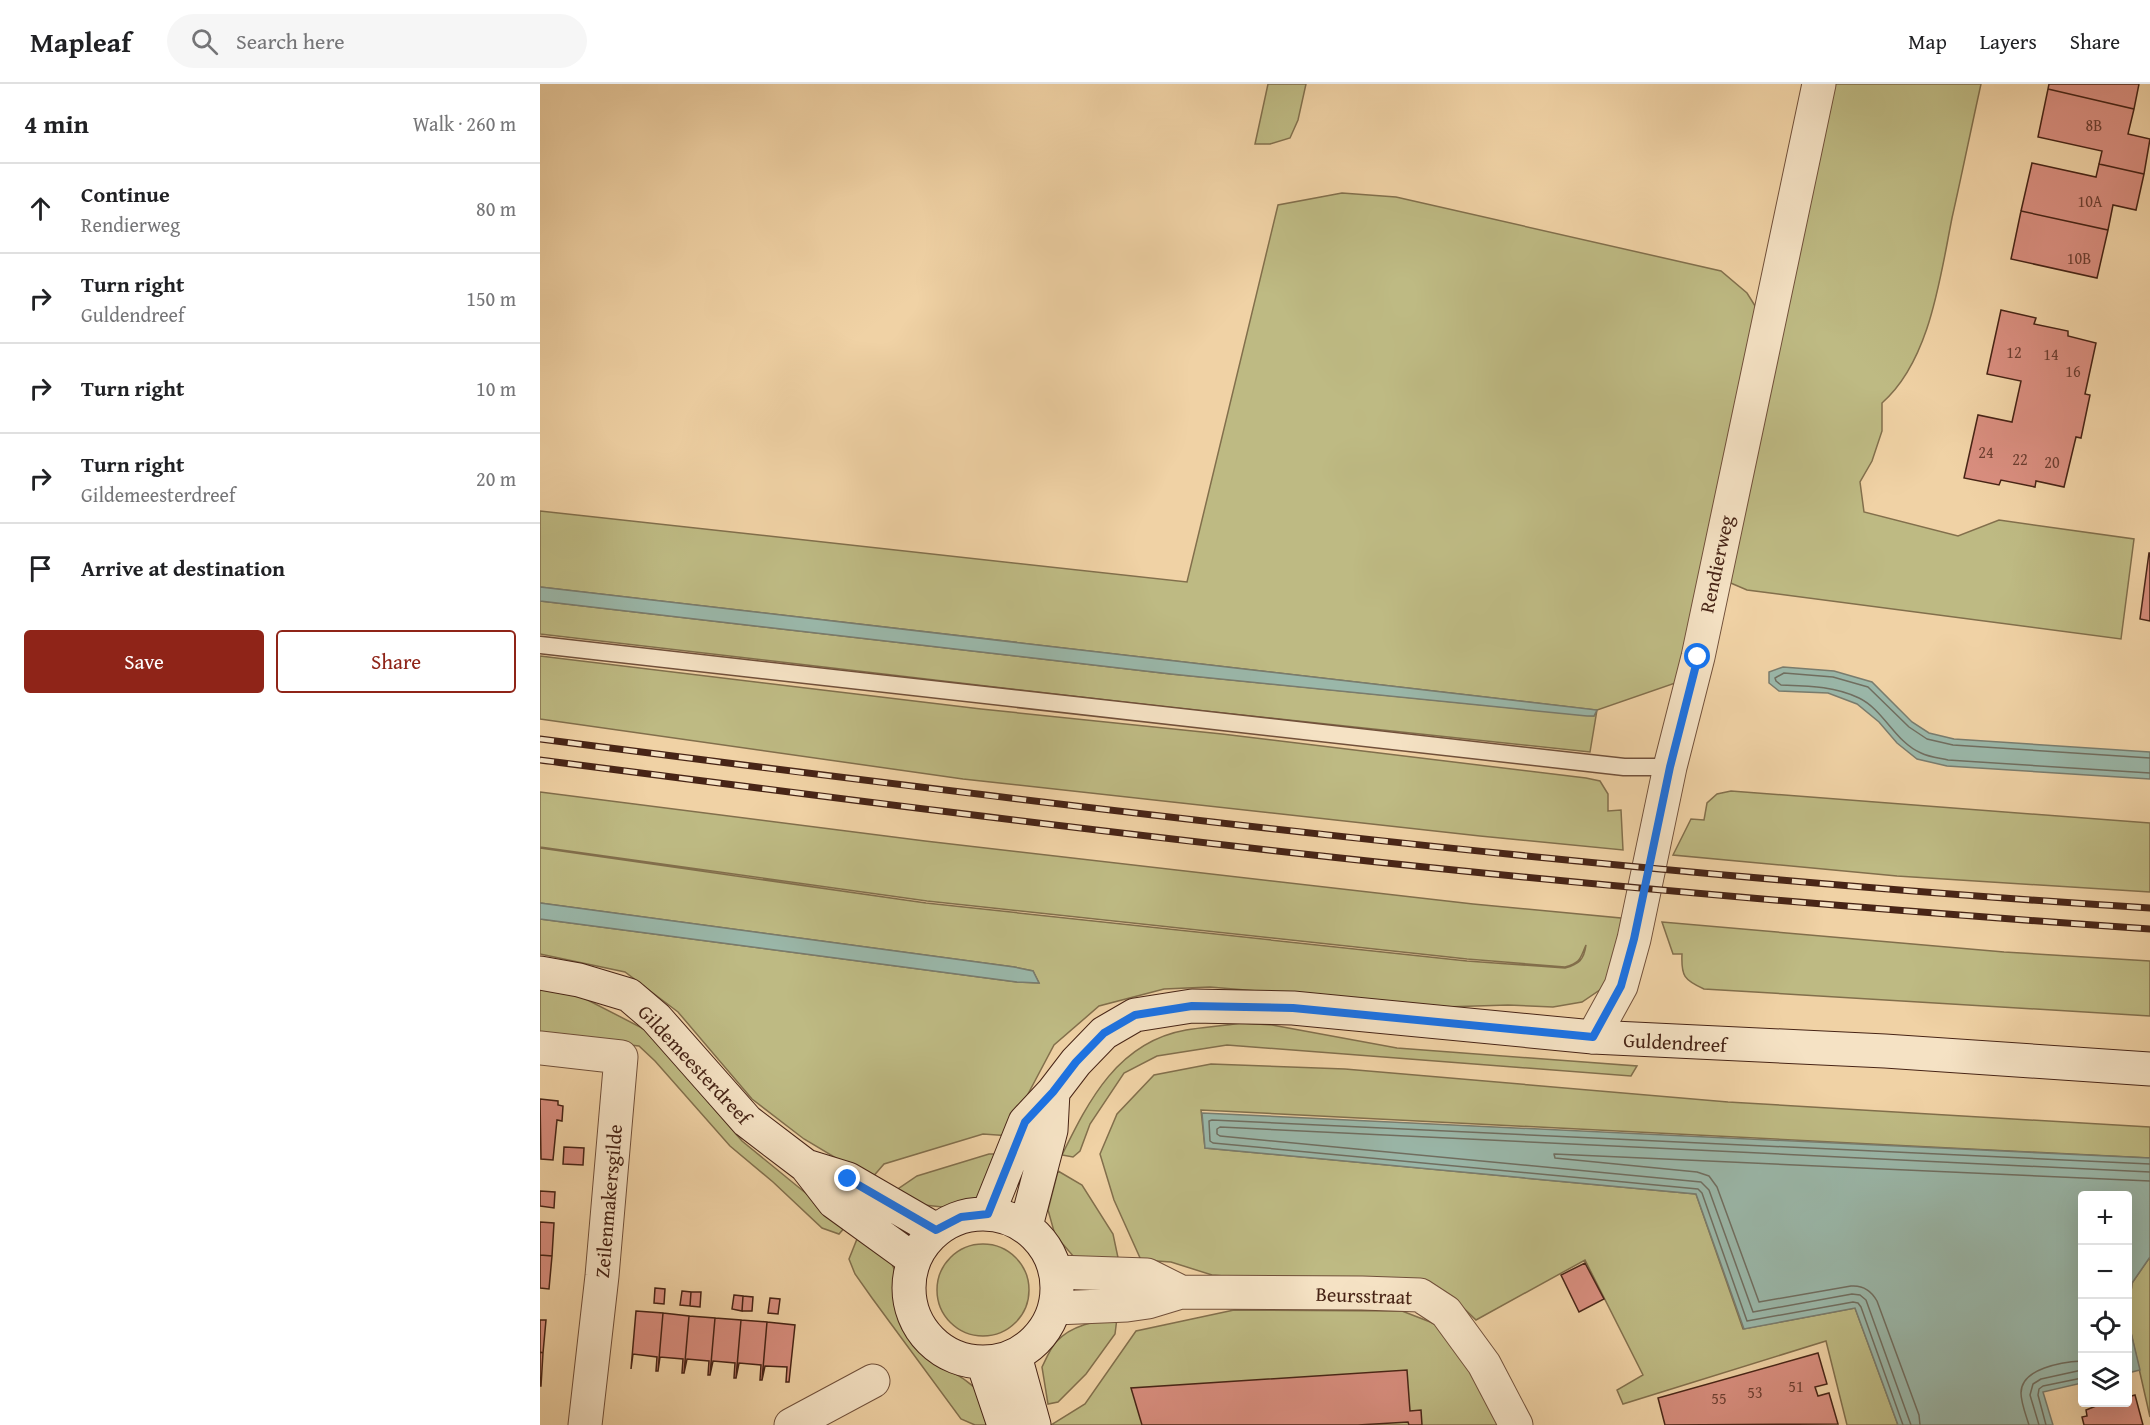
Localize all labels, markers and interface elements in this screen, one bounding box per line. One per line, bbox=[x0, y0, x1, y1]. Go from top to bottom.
search box bbox=[167, 14, 587, 68]
text: Mapleaf bbox=[30, 21, 131, 62]
icon: search bbox=[188, 25, 221, 58]
text: Search here bbox=[236, 25, 345, 57]
text: Map bbox=[1908, 26, 1947, 57]
text: Layers bbox=[1980, 26, 2037, 57]
text: Share bbox=[2070, 26, 2120, 57]
text: 4 min bbox=[24, 104, 89, 143]
text: Walk · 260 m bbox=[413, 109, 516, 138]
house number: 8B bbox=[2086, 113, 2102, 137]
text: Continue bbox=[81, 178, 170, 210]
house number: 10A bbox=[2077, 189, 2103, 213]
icon: ahead bbox=[24, 192, 57, 225]
text: 80 m bbox=[476, 194, 516, 223]
text: Rendierweg bbox=[81, 210, 180, 239]
house number: 10B bbox=[2067, 246, 2091, 270]
text: Turn right bbox=[81, 268, 184, 300]
icon: right bbox=[24, 282, 57, 315]
text: 150 m bbox=[466, 284, 516, 313]
text: Guldendreef bbox=[81, 300, 184, 329]
house number: 12 bbox=[2006, 340, 2022, 364]
house number: 14 bbox=[2043, 342, 2059, 366]
house number: 16 bbox=[2065, 359, 2081, 383]
icon: right bbox=[24, 372, 57, 405]
text: Turn right bbox=[81, 372, 184, 404]
text: 10 m bbox=[476, 374, 516, 403]
house number: 24 bbox=[1978, 440, 1994, 464]
house number: 22 bbox=[2012, 447, 2028, 471]
text: Turn right bbox=[81, 448, 184, 480]
house number: 20 bbox=[2044, 450, 2060, 474]
icon: right bbox=[24, 462, 57, 495]
text: 20 m bbox=[476, 464, 516, 493]
text: Gildemeesterdreef bbox=[81, 480, 235, 509]
street label: Rendierweg bbox=[1692, 512, 1741, 616]
icon: arrive bbox=[24, 552, 57, 585]
text: Arrive at destination bbox=[81, 552, 285, 584]
button: Save bbox=[24, 630, 264, 693]
button: Share bbox=[276, 630, 516, 693]
route start bbox=[1684, 643, 1710, 669]
street label: Gildemeesterdreef bbox=[632, 998, 760, 1132]
street label: Guldendreef bbox=[1623, 1025, 1730, 1059]
street label: Zeilenmakersgilde bbox=[587, 1123, 629, 1279]
route end bbox=[834, 1165, 860, 1191]
map controls bbox=[2078, 1191, 2132, 1407]
button: + bbox=[2078, 1191, 2132, 1245]
button: − bbox=[2078, 1245, 2132, 1299]
street label: Beursstraat bbox=[1315, 1279, 1413, 1311]
button: locate bbox=[2078, 1299, 2132, 1353]
button: layers bbox=[2078, 1353, 2132, 1407]
house number: 51 bbox=[1788, 1374, 1804, 1398]
house number: 53 bbox=[1747, 1380, 1763, 1404]
house number: 55 bbox=[1711, 1386, 1727, 1410]

